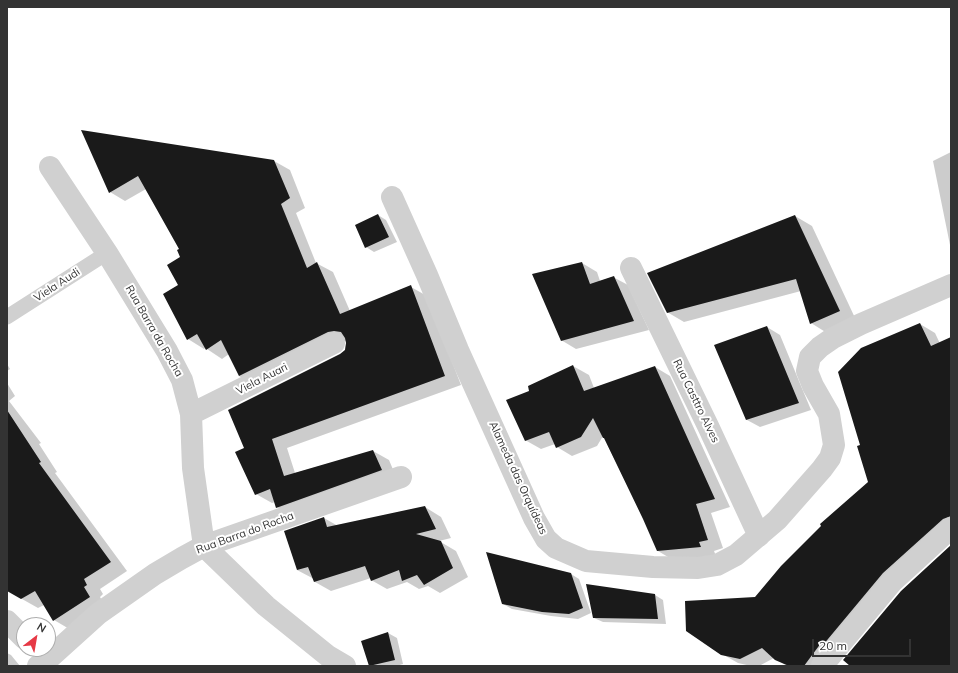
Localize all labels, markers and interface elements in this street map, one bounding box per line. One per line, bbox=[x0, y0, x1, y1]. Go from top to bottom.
street label: Viela Audi bbox=[32, 265, 82, 305]
street label: Rua Barra da Rocha bbox=[122, 283, 186, 379]
street label: Rua Casttro Alves bbox=[670, 357, 722, 445]
street label: Viela Auari bbox=[234, 360, 290, 398]
street label: Alameda das Orquídeas bbox=[486, 419, 550, 537]
street label: Rua Barra do Rocha bbox=[194, 509, 296, 557]
north arrow bbox=[16, 617, 56, 657]
text: N bbox=[34, 619, 49, 636]
scale bar bbox=[814, 631, 913, 657]
text: 20 m bbox=[819, 638, 847, 653]

